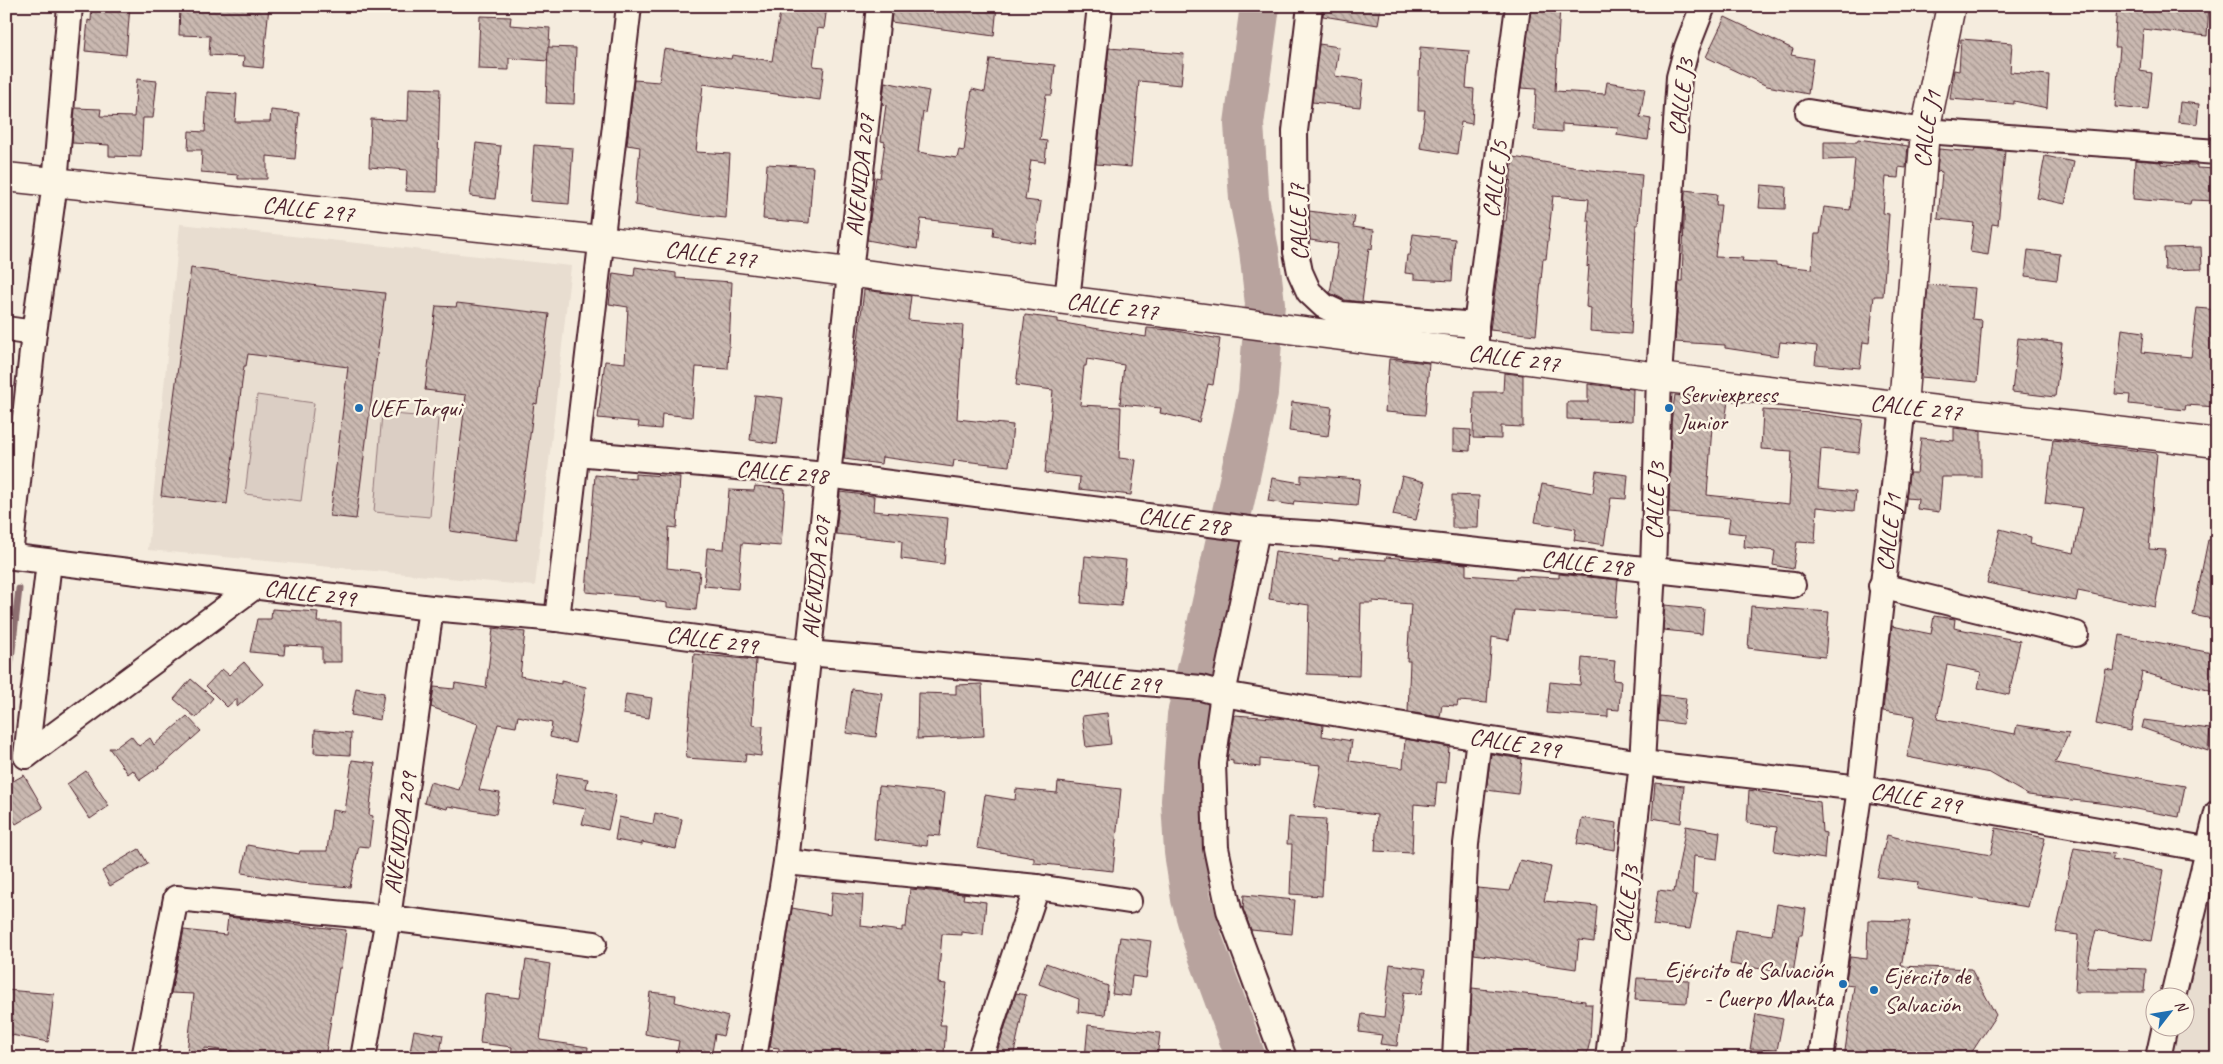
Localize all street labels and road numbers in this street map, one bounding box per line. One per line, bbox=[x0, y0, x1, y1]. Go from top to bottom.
street label: CALLE J3 bbox=[1661, 54, 1701, 137]
street label: CALLE J1 bbox=[1907, 87, 1948, 169]
street label: AVENIDA 207 bbox=[839, 112, 881, 237]
street label: CALLE J5 bbox=[1475, 137, 1515, 219]
street label: CALLE J7 bbox=[1281, 181, 1315, 262]
street label: CALLE 297 bbox=[261, 189, 357, 229]
street label: CALLE 297 bbox=[663, 233, 759, 275]
street label: CALLE 297 bbox=[1065, 285, 1161, 327]
street label: CALLE 297 bbox=[1467, 337, 1563, 379]
street label: CALLE 297 bbox=[1869, 387, 1965, 428]
street label: CALLE 298 bbox=[735, 453, 831, 491]
street label: CALLE J3 bbox=[1639, 460, 1671, 540]
street label: CALLE J1 bbox=[1870, 491, 1908, 573]
street label: CALLE 298 bbox=[1136, 500, 1234, 543]
street label: AVENIDA 207 bbox=[795, 514, 837, 639]
street label: CALLE 298 bbox=[1540, 543, 1636, 583]
street label: CALLE 299 bbox=[263, 573, 360, 614]
street label: CALLE 299 bbox=[664, 619, 762, 662]
street label: CALLE 299 bbox=[1068, 662, 1164, 700]
street label: CALLE 299 bbox=[1467, 721, 1565, 765]
street label: AVENIDA 209 bbox=[377, 768, 424, 896]
street label: CALLE 299 bbox=[1868, 775, 1966, 821]
street label: CALLE J3 bbox=[1606, 861, 1646, 944]

